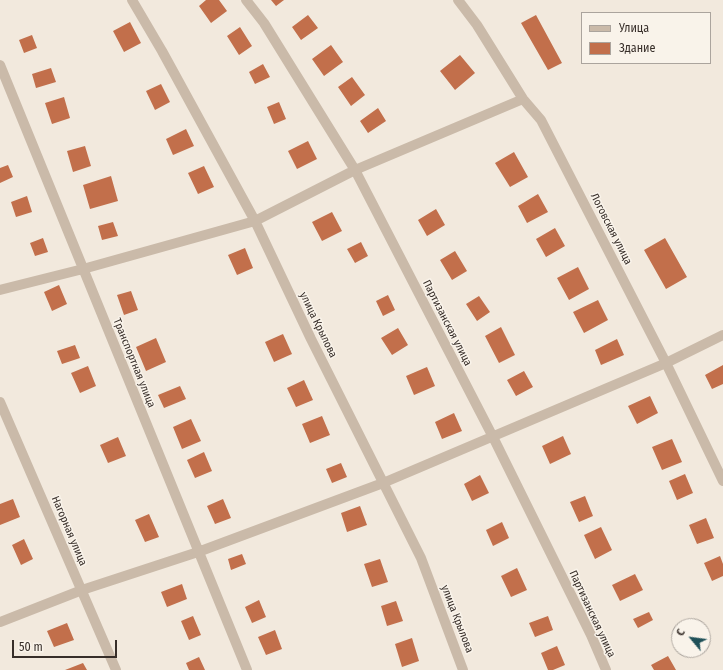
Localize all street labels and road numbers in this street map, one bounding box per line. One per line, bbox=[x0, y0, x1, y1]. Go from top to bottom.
street label: Логовская улица bbox=[587, 191, 635, 267]
street label: Партизанская улица bbox=[420, 278, 474, 368]
street label: улица Крылова bbox=[296, 290, 340, 360]
street label: Транспортная улица bbox=[110, 316, 158, 410]
street label: Нагорная улица bbox=[48, 494, 90, 568]
street label: Партизанская улица bbox=[566, 568, 618, 660]
street label: улица Крылова bbox=[438, 583, 476, 655]

